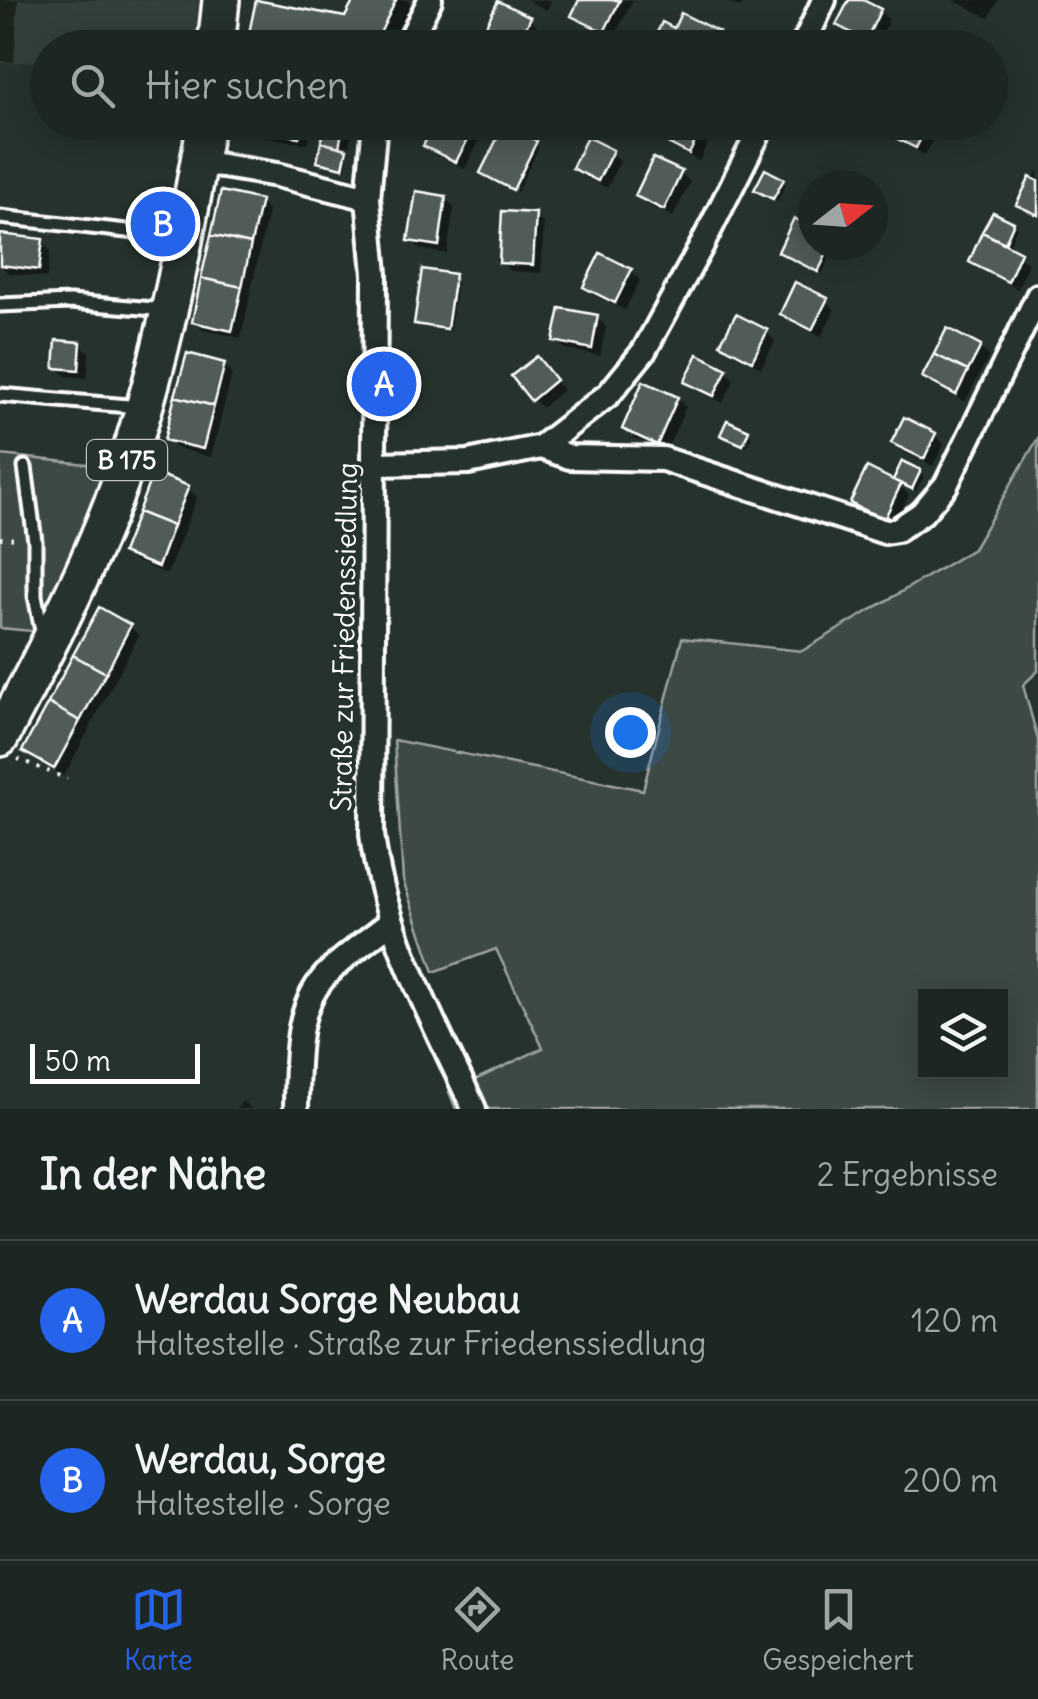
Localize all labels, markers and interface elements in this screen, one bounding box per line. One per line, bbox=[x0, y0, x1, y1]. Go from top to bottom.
search box bbox=[30, 30, 1008, 140]
icon: search bbox=[65, 58, 120, 113]
text: Hier suchen bbox=[145, 62, 349, 109]
north arrow bbox=[798, 170, 888, 260]
pin: B bbox=[130, 186, 196, 262]
pin: A bbox=[352, 346, 416, 422]
road number: B 175 bbox=[87, 440, 167, 480]
street label: Straße zur Friedenssiedlung bbox=[323, 462, 365, 812]
your location bbox=[605, 707, 656, 758]
map controls bbox=[918, 989, 1008, 1079]
button: layers bbox=[918, 989, 1008, 1079]
scale bar bbox=[30, 1039, 200, 1084]
text: 50 m bbox=[45, 1043, 111, 1079]
text: In der Nähe bbox=[40, 1148, 266, 1200]
text: 2 Ergebnisse bbox=[817, 1154, 998, 1195]
text: Werdau Sorge Neubau bbox=[135, 1276, 520, 1323]
text: A bbox=[62, 1300, 83, 1341]
text: 120 m bbox=[911, 1300, 998, 1341]
text: Haltestelle · Straße zur Friedenssiedlung bbox=[135, 1323, 706, 1364]
text: Werdau, Sorge bbox=[135, 1436, 386, 1483]
text: B bbox=[62, 1460, 83, 1501]
text: 200 m bbox=[903, 1460, 998, 1501]
text: Haltestelle · Sorge bbox=[135, 1483, 391, 1524]
tab: Karte bbox=[124, 1582, 193, 1678]
tab: Route bbox=[441, 1582, 514, 1678]
tab: Gespeichert bbox=[762, 1582, 914, 1678]

